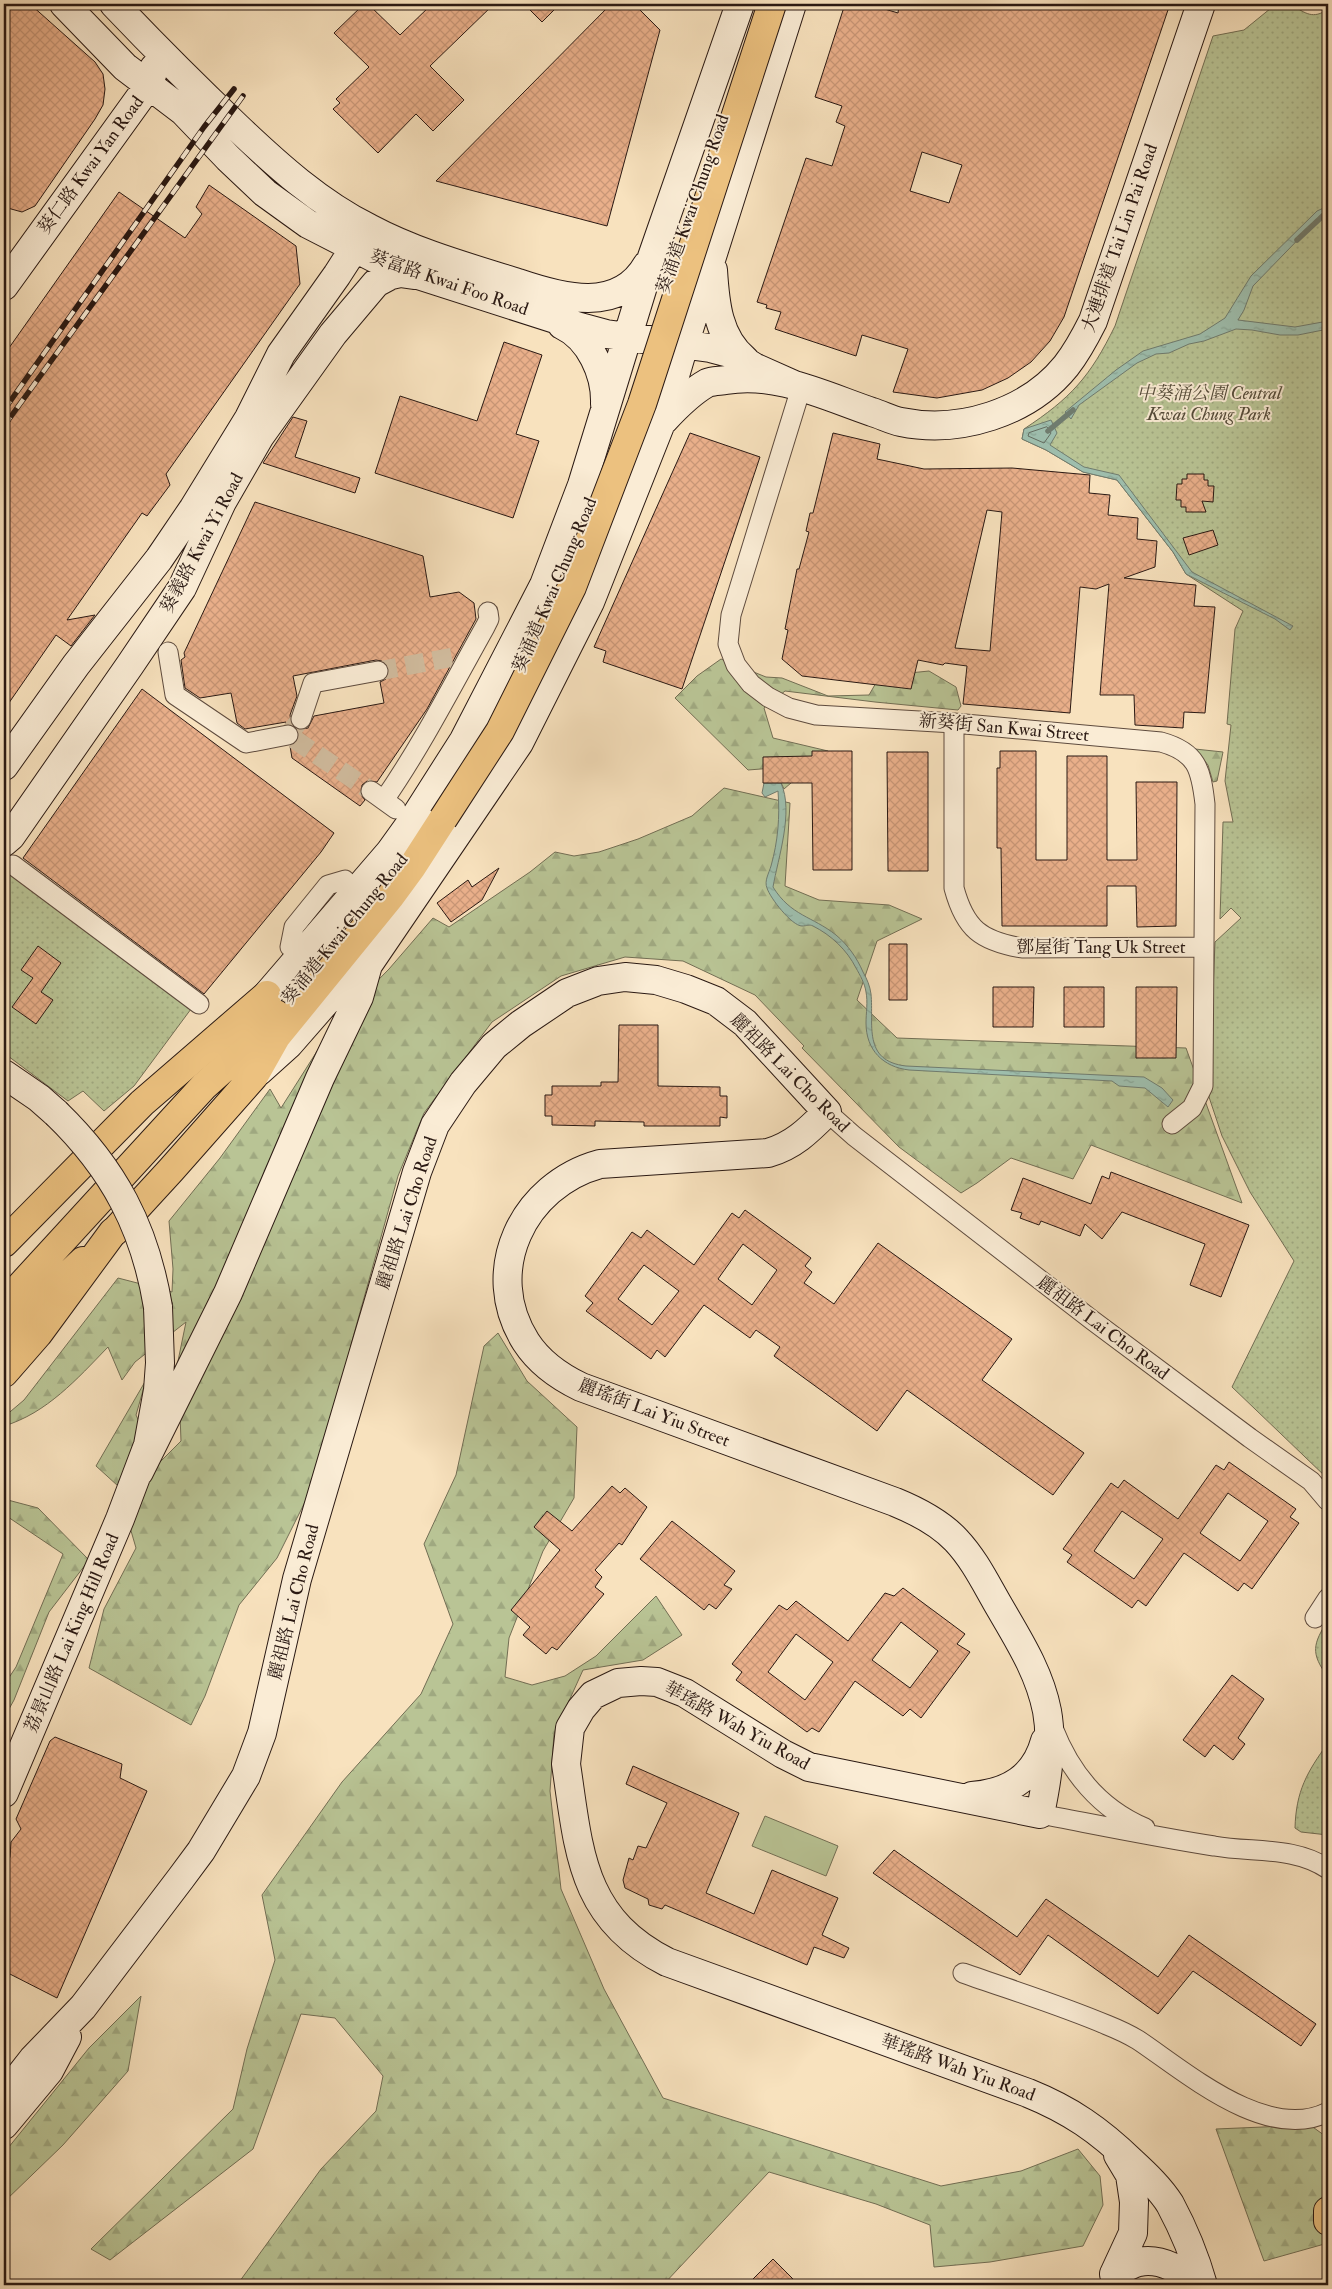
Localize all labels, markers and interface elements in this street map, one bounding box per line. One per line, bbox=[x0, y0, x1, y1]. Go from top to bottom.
street label: 葵仁路 Kwai Yan Road bbox=[33, 91, 149, 239]
street label: 葵涌道 Kwai Chung Road bbox=[651, 111, 735, 297]
street label: 大連排道 Tai Lin Pai Road bbox=[1077, 141, 1163, 335]
street label: 葵富路 Kwai Foo Road bbox=[367, 245, 532, 321]
park label: 中葵涌公園 Central Kwai Chung Park bbox=[1137, 382, 1283, 426]
street label: 葵義路 Kwai Yi Road bbox=[155, 469, 249, 617]
street label: 葵涌道 Kwai Chung Road bbox=[508, 494, 602, 676]
street label: 新葵街 San Kwai Street bbox=[918, 709, 1090, 747]
street label: 葵涌道 Kwai Chung Road bbox=[277, 849, 413, 1009]
street label: 鄧屋街 Tang Uk Street bbox=[1016, 936, 1186, 959]
street label: 麗祖路 Lai Cho Road bbox=[725, 1008, 855, 1138]
street label: 麗祖路 Lai Cho Road bbox=[371, 1133, 443, 1292]
street label: 麗祖路 Lai Cho Road bbox=[1032, 1271, 1174, 1385]
street label: 麗瑤街 Lai Yiu Street bbox=[575, 1374, 733, 1453]
street label: 麗祖路 Lai Cho Road bbox=[264, 1522, 324, 1682]
street label: 荔景山路 Lai King Hill Road bbox=[20, 1530, 125, 1736]
street label: 華瑤路 Wah Yiu Road bbox=[660, 1676, 814, 1776]
street label: 華瑤路 Wah Yiu Road bbox=[878, 2029, 1039, 2107]

